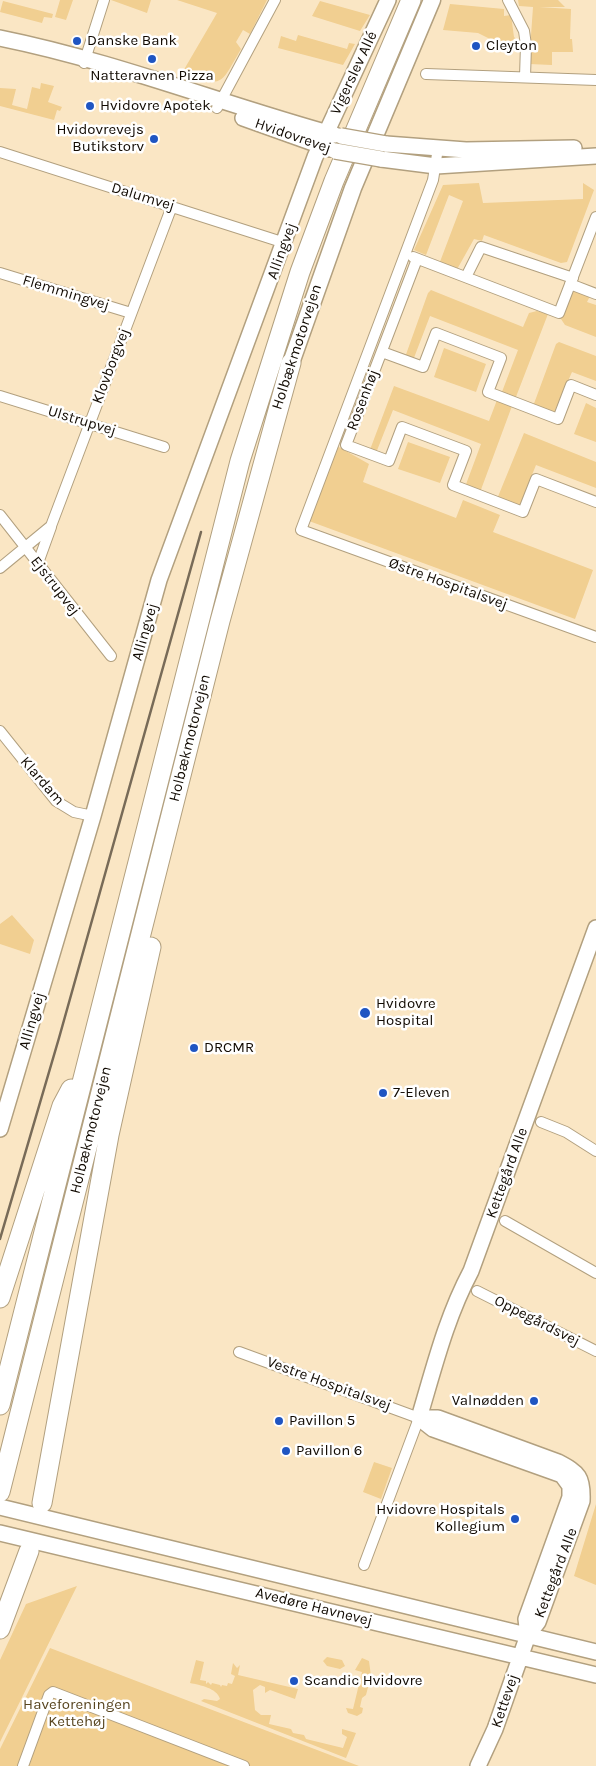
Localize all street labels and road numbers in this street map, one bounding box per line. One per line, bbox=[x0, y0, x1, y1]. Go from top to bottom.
street label: Vigerslev Allé bbox=[327, 28, 381, 118]
street label: Hvidovrevej bbox=[252, 115, 334, 157]
street label: Dalumvej bbox=[109, 179, 177, 215]
street label: Allingvej bbox=[263, 220, 301, 282]
street label: Flemmingvej bbox=[20, 271, 112, 315]
street label: Holbækmotorvejen bbox=[268, 282, 326, 412]
street label: Klovborgvej bbox=[88, 326, 134, 406]
street label: Rosenhøj bbox=[343, 367, 383, 433]
street label: Ulstrupvej bbox=[46, 402, 118, 440]
street label: Ejstrupvej bbox=[26, 553, 84, 619]
street label: Østre Hospitalsvej bbox=[386, 554, 510, 614]
street label: Allingvej bbox=[128, 601, 162, 663]
street label: Holbækmotorvejen bbox=[165, 672, 215, 804]
street label: Klardam bbox=[16, 753, 68, 809]
street label: Allingvej bbox=[15, 990, 49, 1052]
street label: Holbækmotorvejen bbox=[66, 1064, 116, 1196]
street label: Kettegård Alle bbox=[482, 1125, 532, 1221]
street label: Oppegårdsvej bbox=[491, 1292, 583, 1350]
street label: Vestre Hospitalsvej bbox=[264, 1353, 394, 1415]
street label: Kettegård Alle bbox=[531, 1525, 581, 1621]
street label: Avedøre Havnevej bbox=[254, 1584, 374, 1630]
street label: Kettevej bbox=[487, 1672, 523, 1730]

